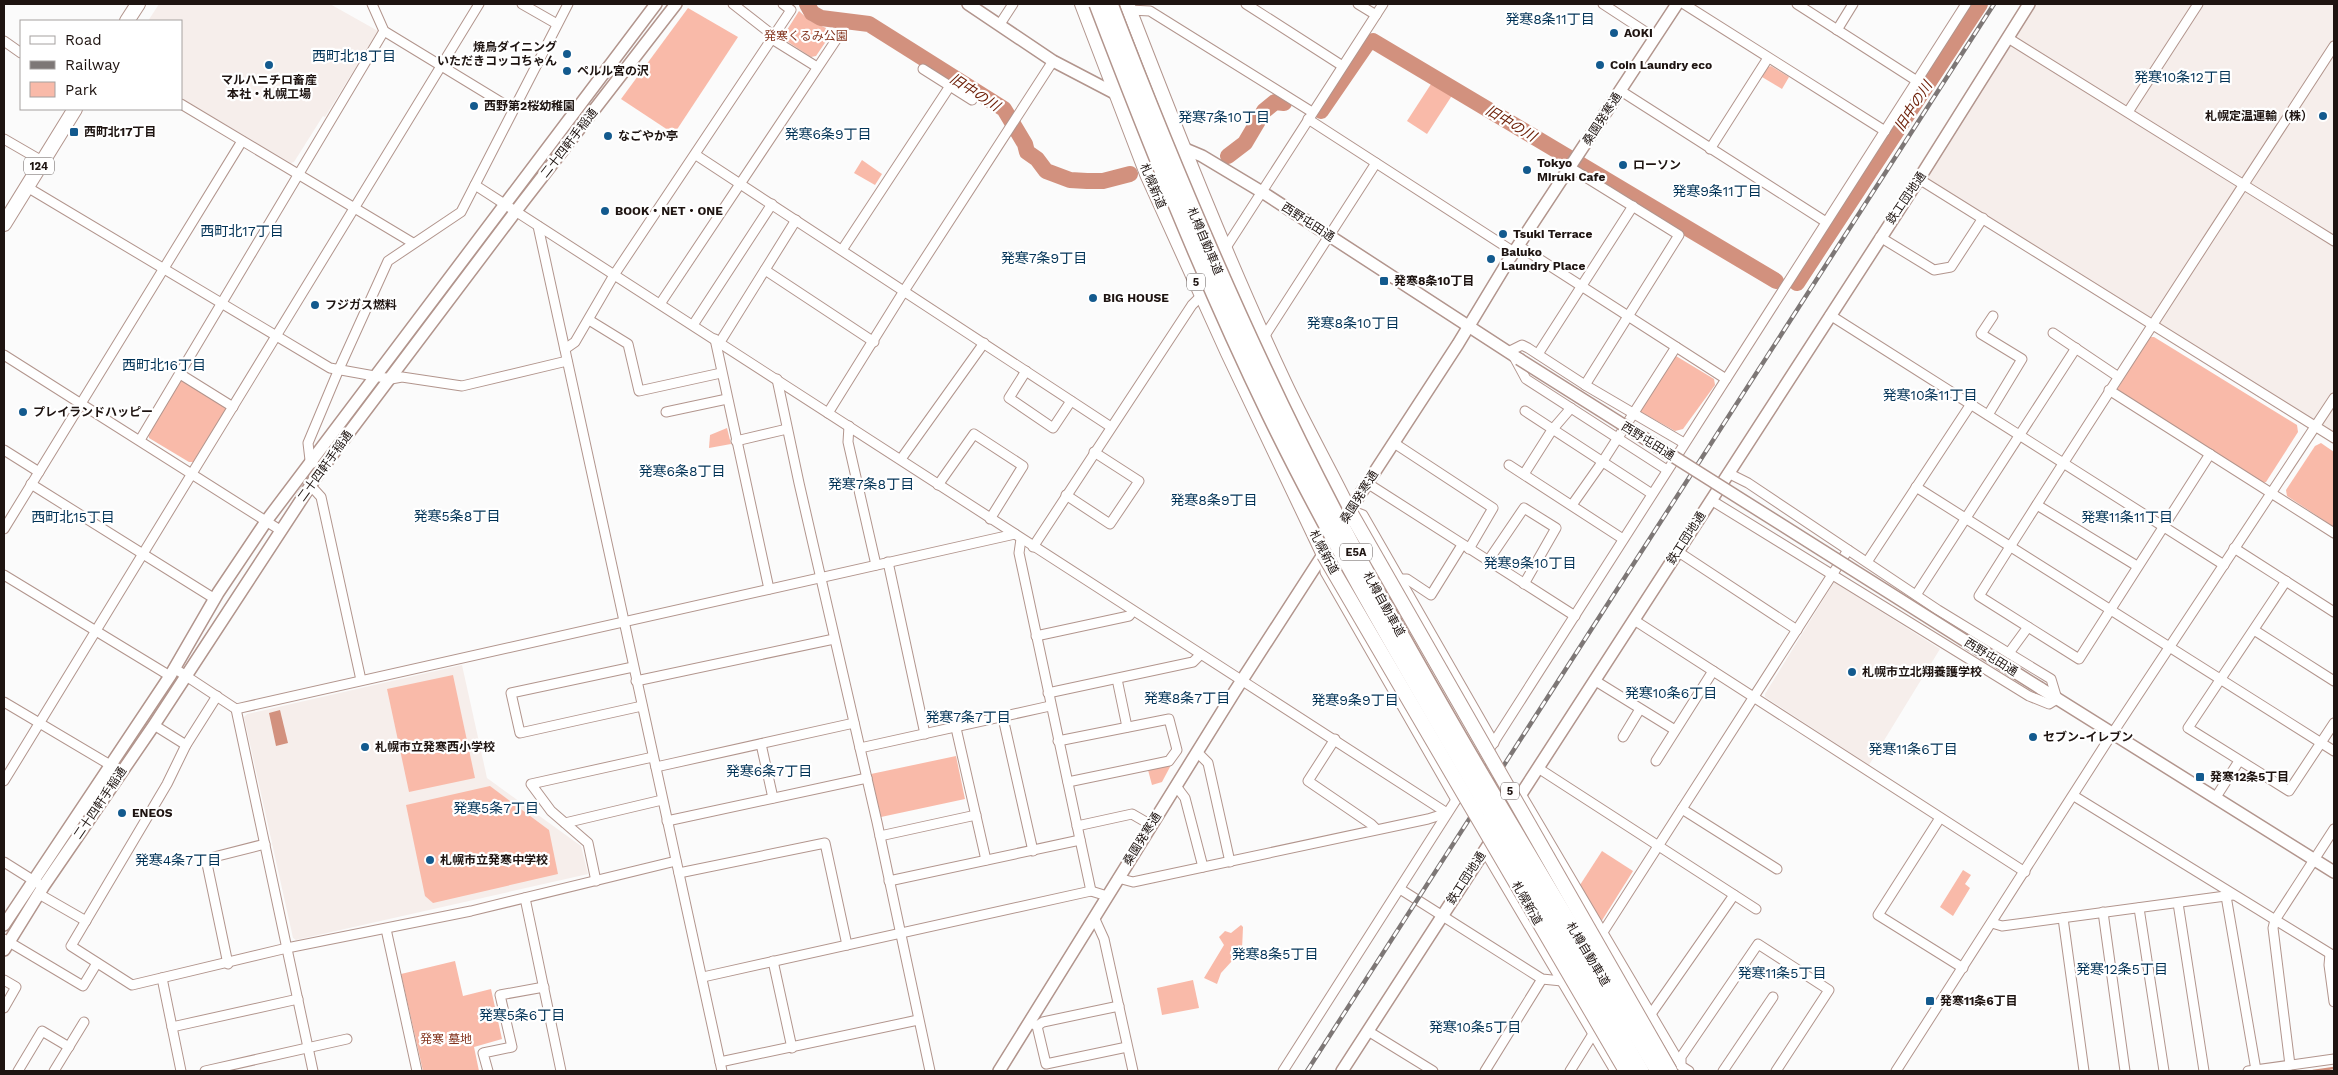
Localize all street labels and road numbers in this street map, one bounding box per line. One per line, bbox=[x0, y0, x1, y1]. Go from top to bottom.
street label: 桑園発寒通 bbox=[1580, 90, 1624, 148]
street label: 二十四軒手稲通 bbox=[538, 106, 600, 180]
road number: 124 bbox=[24, 158, 54, 175]
street label: 札幌新道 bbox=[1137, 161, 1169, 211]
street label: 鉄工団地通 bbox=[1883, 169, 1929, 227]
street label: 西野屯田通 bbox=[1279, 200, 1337, 244]
street label: 札樽自動車道 bbox=[1184, 205, 1226, 277]
road number: 5 bbox=[1187, 274, 1205, 290]
street label: 西野屯田通 bbox=[1619, 419, 1677, 463]
street label: 二十四軒手稲通 bbox=[295, 428, 355, 504]
street label: 桑園発寒通 bbox=[1337, 468, 1381, 526]
street label: 鉄工団地通 bbox=[1664, 509, 1708, 567]
street label: 札幌新道 bbox=[1307, 528, 1341, 576]
road number: E5A bbox=[1340, 544, 1372, 560]
street label: 札樽自動車道 bbox=[1360, 569, 1408, 639]
street label: 西野屯田通 bbox=[1962, 635, 2020, 679]
street label: 二十四軒手稲通 bbox=[71, 764, 129, 842]
road number: 5 bbox=[1501, 782, 1519, 799]
street label: 桑園発寒通 bbox=[1120, 810, 1164, 868]
street label: 鉄工団地通 bbox=[1444, 849, 1488, 907]
street label: 札幌新道 bbox=[1509, 879, 1545, 927]
street label: 札樽自動車道 bbox=[1563, 920, 1613, 988]

